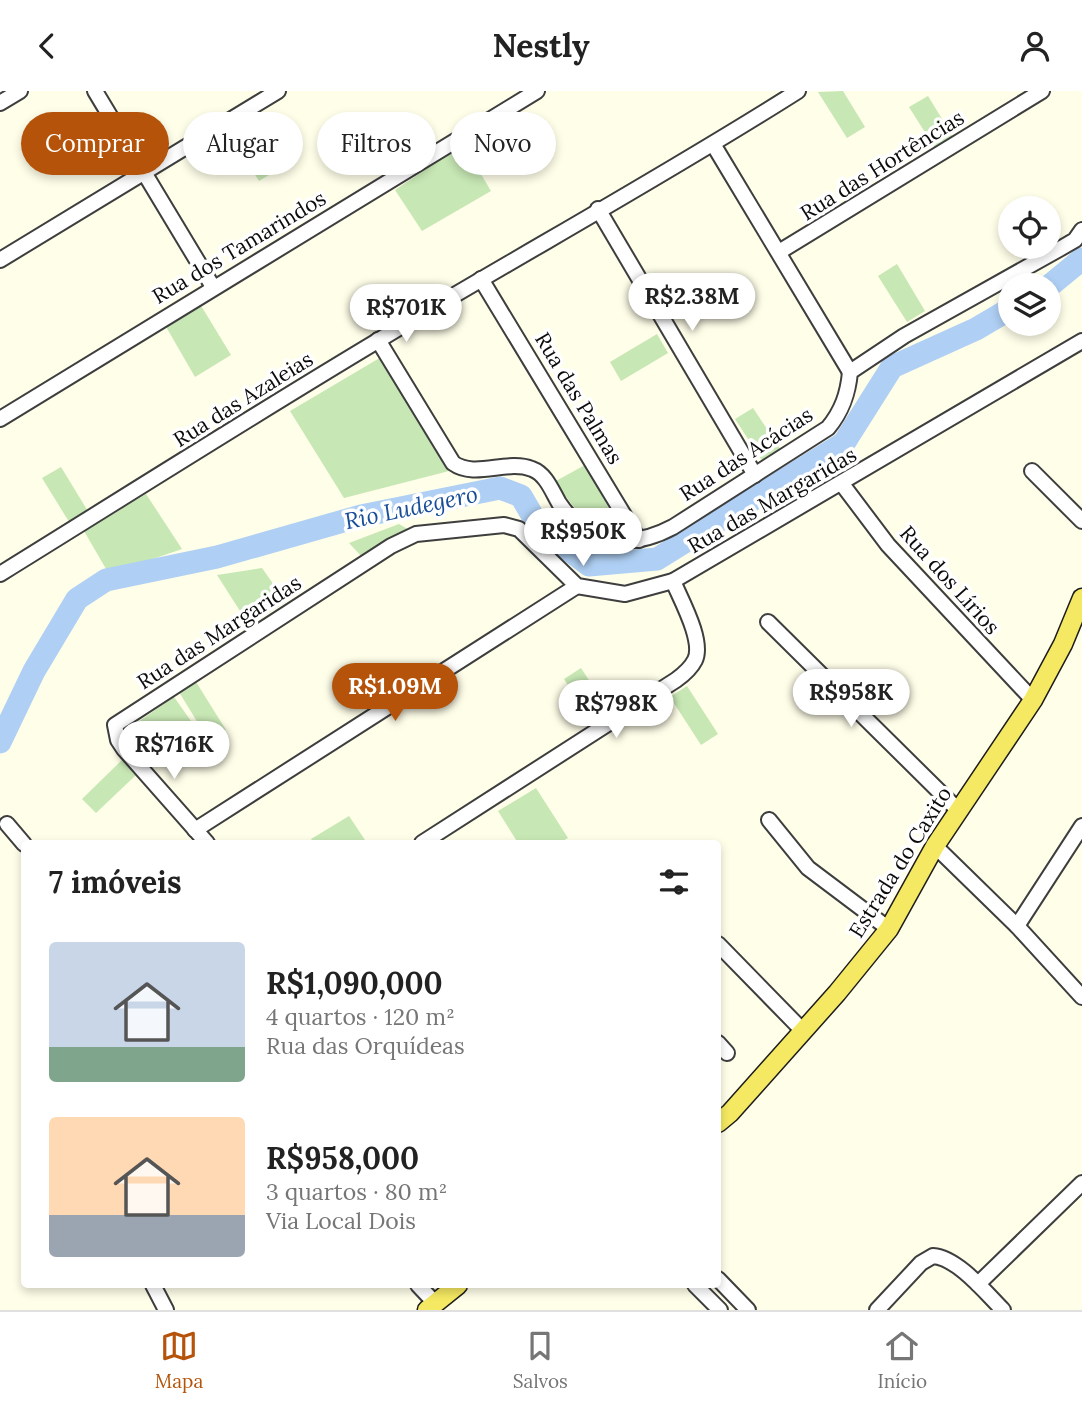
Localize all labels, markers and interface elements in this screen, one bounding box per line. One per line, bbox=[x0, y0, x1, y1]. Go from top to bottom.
text: Nestly bbox=[492, 25, 590, 66]
icon: back bbox=[28, 27, 66, 65]
icon: person bbox=[1016, 27, 1054, 65]
street label: Rua das Hortências bbox=[795, 104, 969, 226]
chip: Comprar bbox=[21, 112, 169, 175]
chip: Alugar bbox=[183, 112, 303, 175]
chip: Filtros bbox=[317, 112, 436, 175]
chip: Novo bbox=[450, 112, 556, 175]
street label: Rua dos Tamarindos bbox=[147, 184, 331, 310]
map controls bbox=[998, 196, 1061, 336]
button: locate bbox=[998, 196, 1061, 259]
pin: R$2.38M bbox=[627, 273, 757, 333]
button: layers bbox=[998, 273, 1061, 336]
text: R$2.38M bbox=[644, 281, 740, 310]
pin: R$701K bbox=[349, 285, 463, 344]
text: R$701K bbox=[366, 292, 446, 321]
street label: Rua das Palmas bbox=[529, 327, 629, 469]
street label: Rua das Azaleias bbox=[168, 345, 318, 453]
street label: Rua das Acácias bbox=[674, 401, 818, 507]
street label: Rua das Margaridas bbox=[683, 441, 861, 559]
water label: Rio Ludegero bbox=[342, 479, 480, 535]
pin: R$950K bbox=[526, 509, 640, 568]
text: R$950K bbox=[540, 516, 626, 545]
street label: Rua dos Lírios bbox=[894, 520, 1006, 640]
street label: Rua das Margaridas bbox=[132, 569, 306, 695]
pin: R$1.09M bbox=[330, 663, 460, 723]
pin: R$958K bbox=[794, 669, 908, 729]
text: R$1.09M bbox=[348, 671, 442, 700]
text: R$958K bbox=[809, 677, 893, 706]
pin: R$798K bbox=[559, 681, 673, 740]
text: R$798K bbox=[575, 688, 657, 717]
pin: R$716K bbox=[117, 721, 231, 781]
text: R$716K bbox=[134, 729, 214, 758]
street label: Estrada do Caxito bbox=[843, 781, 957, 943]
text: 7 imóveis bbox=[49, 863, 181, 901]
icon: filters bbox=[655, 863, 693, 901]
text: R$1,090,000 bbox=[266, 964, 443, 1002]
icon: home bbox=[105, 970, 189, 1054]
text: 4 quartos · 120 m² bbox=[266, 1002, 455, 1031]
text: Rua das Orquídeas bbox=[266, 1031, 465, 1060]
text: R$958,000 bbox=[266, 1139, 419, 1177]
icon: home bbox=[105, 1145, 189, 1229]
text: 3 quartos · 80 m² bbox=[266, 1177, 447, 1206]
text: Via Local Dois bbox=[266, 1206, 416, 1235]
tab: Mapa bbox=[155, 1327, 203, 1393]
tab: Salvos bbox=[513, 1327, 568, 1393]
tab: Início bbox=[878, 1327, 927, 1393]

